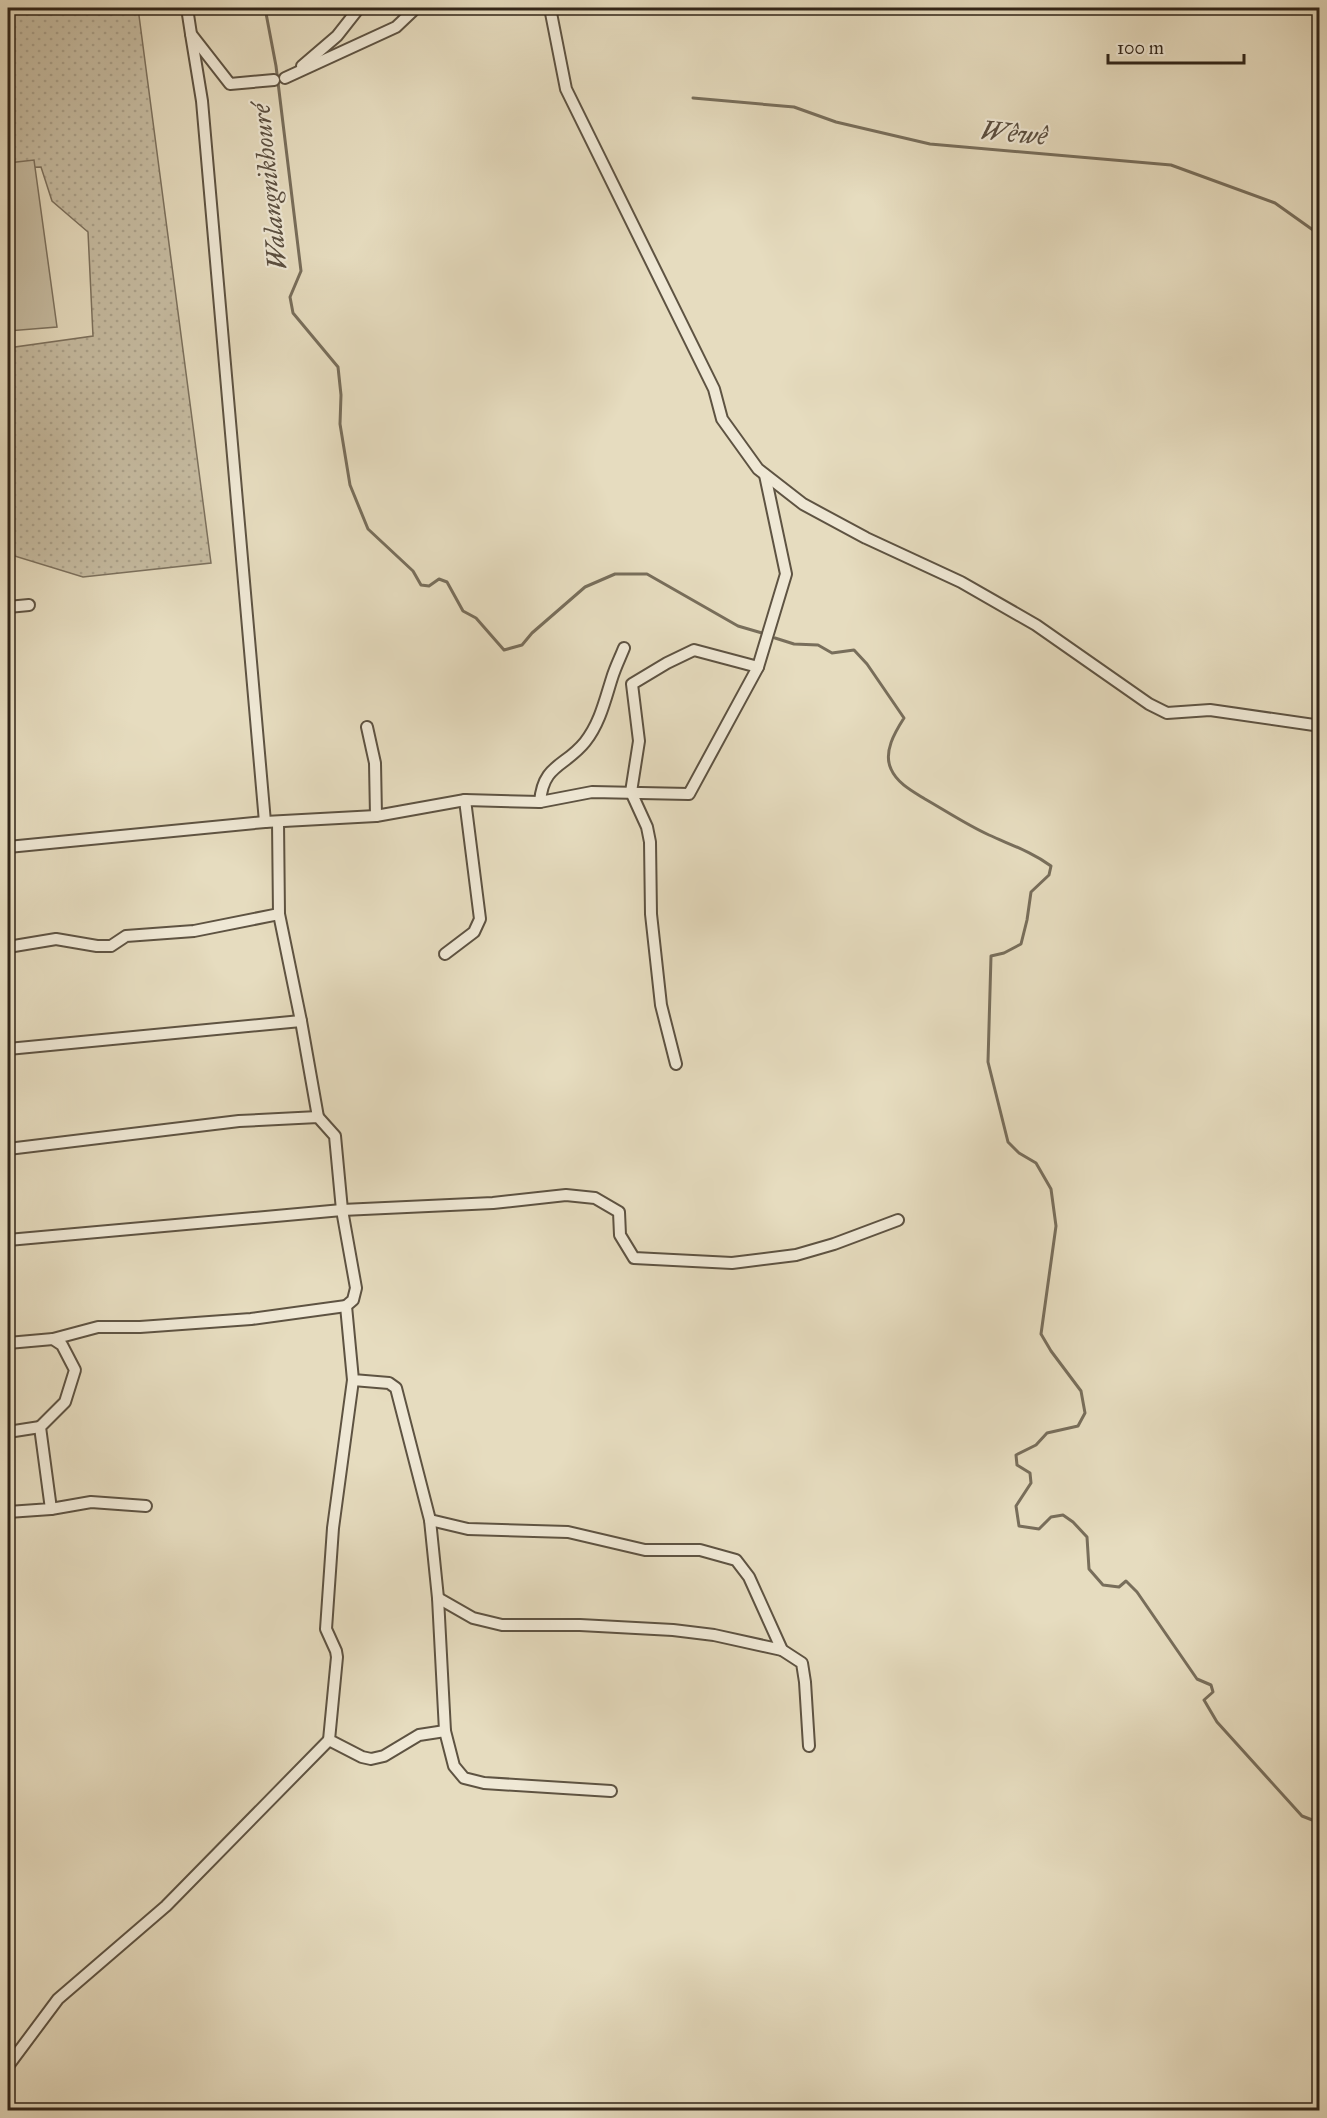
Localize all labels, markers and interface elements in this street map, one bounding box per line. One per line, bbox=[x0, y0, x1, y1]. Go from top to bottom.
scale bar bbox=[1108, 27, 1244, 65]
text: 100 m bbox=[1117, 37, 1164, 59]
water label: Walangnikhouré bbox=[244, 98, 294, 272]
water label: Wêwê bbox=[979, 114, 1050, 152]

